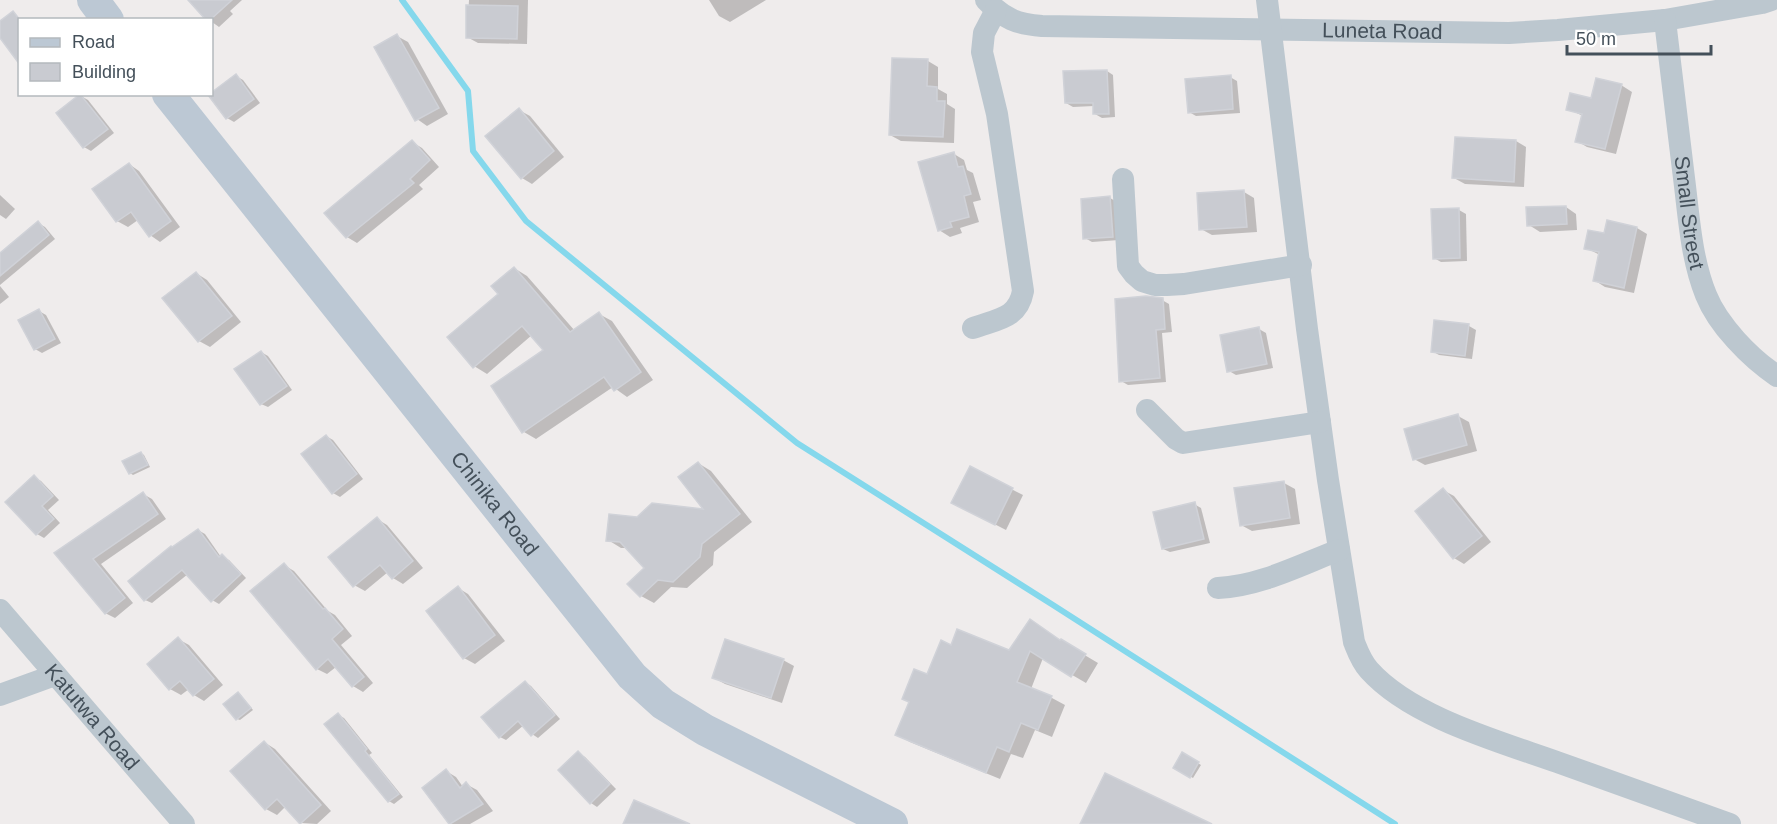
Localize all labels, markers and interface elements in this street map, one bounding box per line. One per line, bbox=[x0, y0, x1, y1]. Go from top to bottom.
legend bbox=[18, 18, 213, 96]
street label: Luneta Road bbox=[1322, 18, 1443, 43]
scale bar bbox=[1567, 18, 1711, 56]
text: 50 m bbox=[1576, 29, 1616, 49]
text: Road bbox=[72, 32, 115, 52]
text: Building bbox=[72, 62, 136, 82]
street label: Small Street bbox=[1670, 154, 1709, 272]
street label: Chinika Road bbox=[447, 447, 543, 560]
street label: Katutwa Road bbox=[41, 659, 144, 774]

